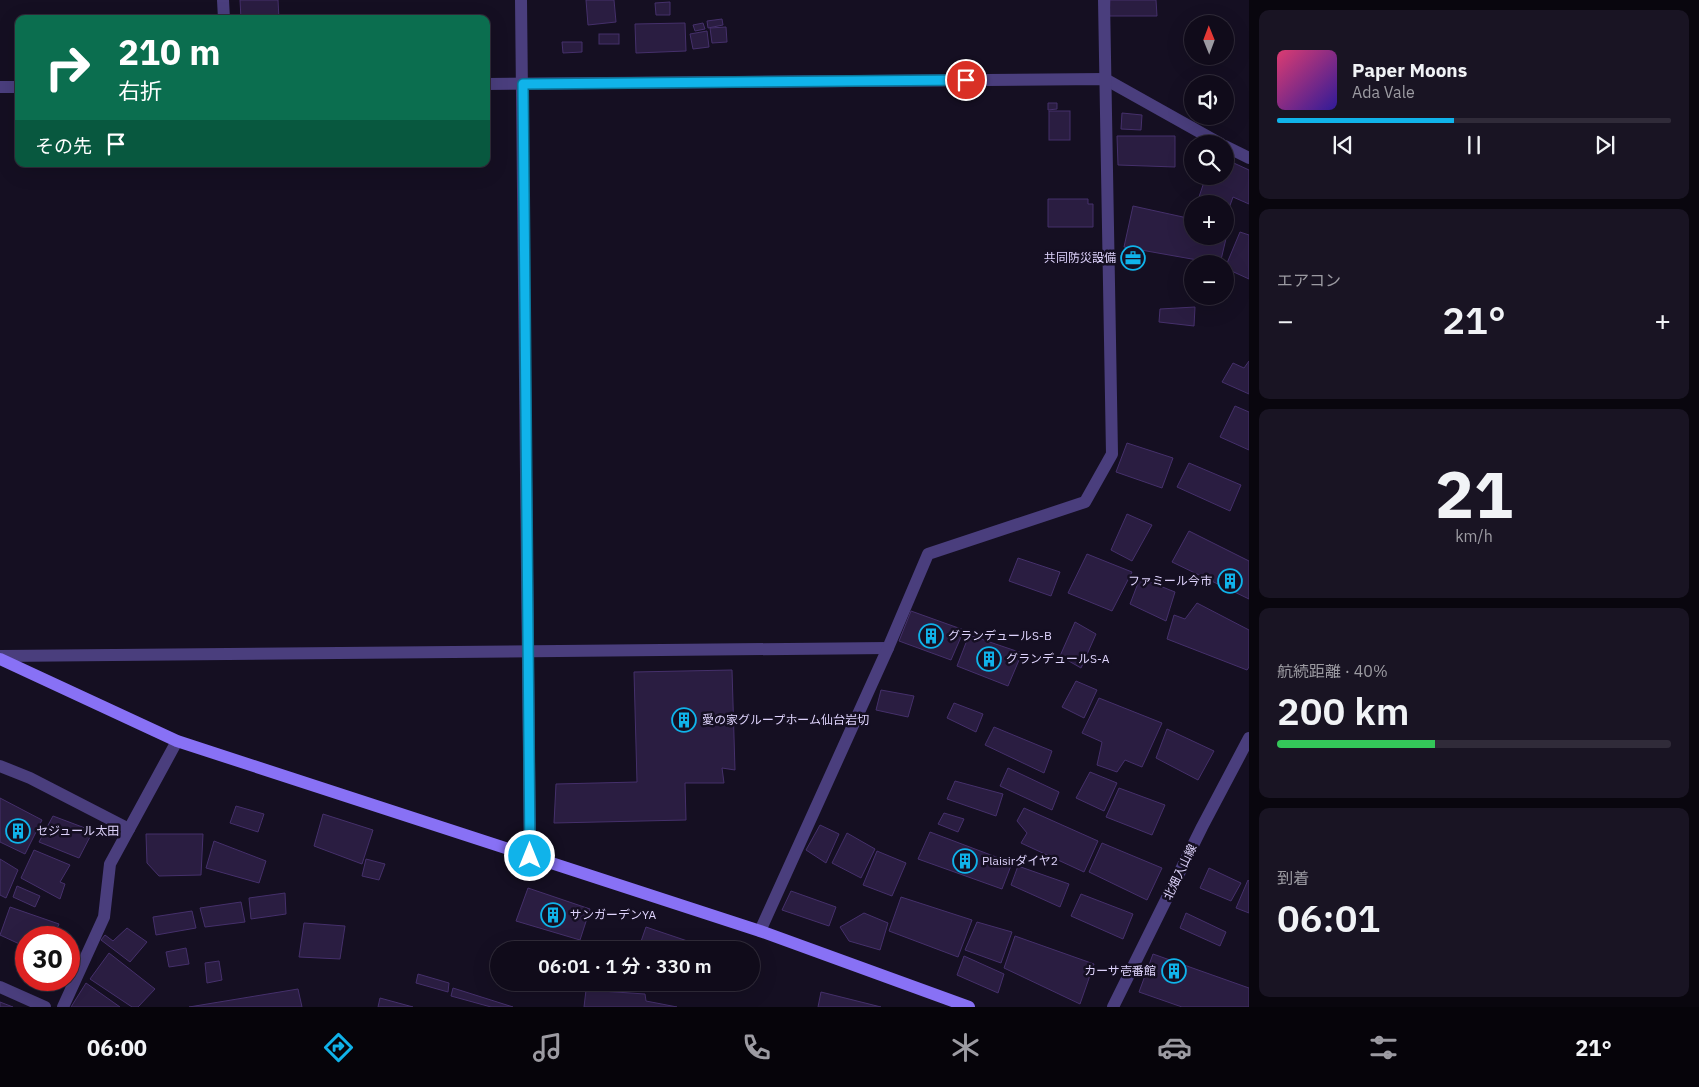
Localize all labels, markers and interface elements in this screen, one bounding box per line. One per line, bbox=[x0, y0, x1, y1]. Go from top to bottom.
north arrow bbox=[1184, 15, 1234, 65]
map controls bbox=[1184, 15, 1234, 305]
text: 210 m bbox=[118, 29, 221, 75]
icon: right bbox=[35, 35, 100, 100]
text: Paper Moons bbox=[1352, 58, 1467, 82]
pin bbox=[945, 59, 987, 101]
icon: arrive bbox=[952, 66, 980, 94]
button: sound bbox=[1184, 75, 1234, 125]
text: 右折 bbox=[118, 76, 162, 105]
text: Ada Vale bbox=[1352, 82, 1415, 102]
icon: arrive bbox=[102, 130, 130, 158]
icon: previous bbox=[1329, 131, 1357, 159]
icon: pause bbox=[1460, 131, 1488, 159]
icon: next bbox=[1591, 131, 1619, 159]
text: その先 bbox=[35, 134, 92, 158]
button: search bbox=[1184, 135, 1234, 185]
button: + bbox=[1184, 195, 1234, 245]
office icon: 共同防災設備 bbox=[1120, 245, 1146, 271]
place label: 共同防災設備 bbox=[1044, 250, 1116, 265]
button: − bbox=[1184, 255, 1234, 305]
text: エアコン bbox=[1277, 270, 1341, 290]
text: 21° bbox=[1442, 295, 1506, 344]
text: − bbox=[1277, 302, 1294, 339]
text: + bbox=[1654, 302, 1671, 339]
text: 21 bbox=[1435, 451, 1513, 536]
text: km/h bbox=[1455, 526, 1493, 546]
building icon: ファミール今市 bbox=[1217, 568, 1243, 594]
place label: ファミール今市 bbox=[1128, 573, 1212, 588]
building icon: グランデュールS-B bbox=[918, 623, 944, 649]
place label: グランデュールS-B bbox=[948, 628, 1052, 643]
building icon: グランデュールS-A bbox=[976, 646, 1002, 672]
place label: グランデュールS-A bbox=[1006, 651, 1110, 666]
text: 航続距離 · 40% bbox=[1277, 661, 1388, 681]
text: 200 km bbox=[1277, 686, 1409, 735]
building icon: 愛の家グループホーム仙台岩切 bbox=[671, 707, 697, 733]
place label: 愛の家グループホーム仙台岩切 bbox=[702, 712, 869, 727]
building icon: セジュール太田 bbox=[5, 818, 31, 844]
place label: セジュール太田 bbox=[36, 823, 119, 838]
position arrow bbox=[503, 829, 555, 881]
street label: 北畑入山線 bbox=[1160, 842, 1199, 902]
building icon: Plaisirダイヤ2 bbox=[952, 848, 978, 874]
place label: Plaisirダイヤ2 bbox=[982, 853, 1058, 868]
text: 到着 bbox=[1277, 868, 1309, 888]
text: 06:01 bbox=[1277, 893, 1380, 942]
building icon: サンガーデンYA bbox=[540, 902, 566, 928]
place label: サンガーデンYA bbox=[570, 907, 656, 922]
speed limit sign: 30 bbox=[15, 926, 80, 991]
text: 06:01 · 1 分 · 330 m bbox=[538, 954, 712, 978]
building icon: カーサ壱番館 bbox=[1161, 958, 1187, 984]
place label: カーサ壱番館 bbox=[1084, 963, 1156, 978]
icon: directions bbox=[321, 1030, 356, 1065]
icon: music bbox=[530, 1030, 565, 1065]
icon: phone bbox=[739, 1030, 774, 1065]
icon: climate bbox=[948, 1030, 983, 1065]
icon: car bbox=[1157, 1030, 1192, 1065]
icon: filters bbox=[1366, 1030, 1401, 1065]
text: 06:00 bbox=[87, 1033, 147, 1062]
text: 21° bbox=[1575, 1033, 1612, 1062]

